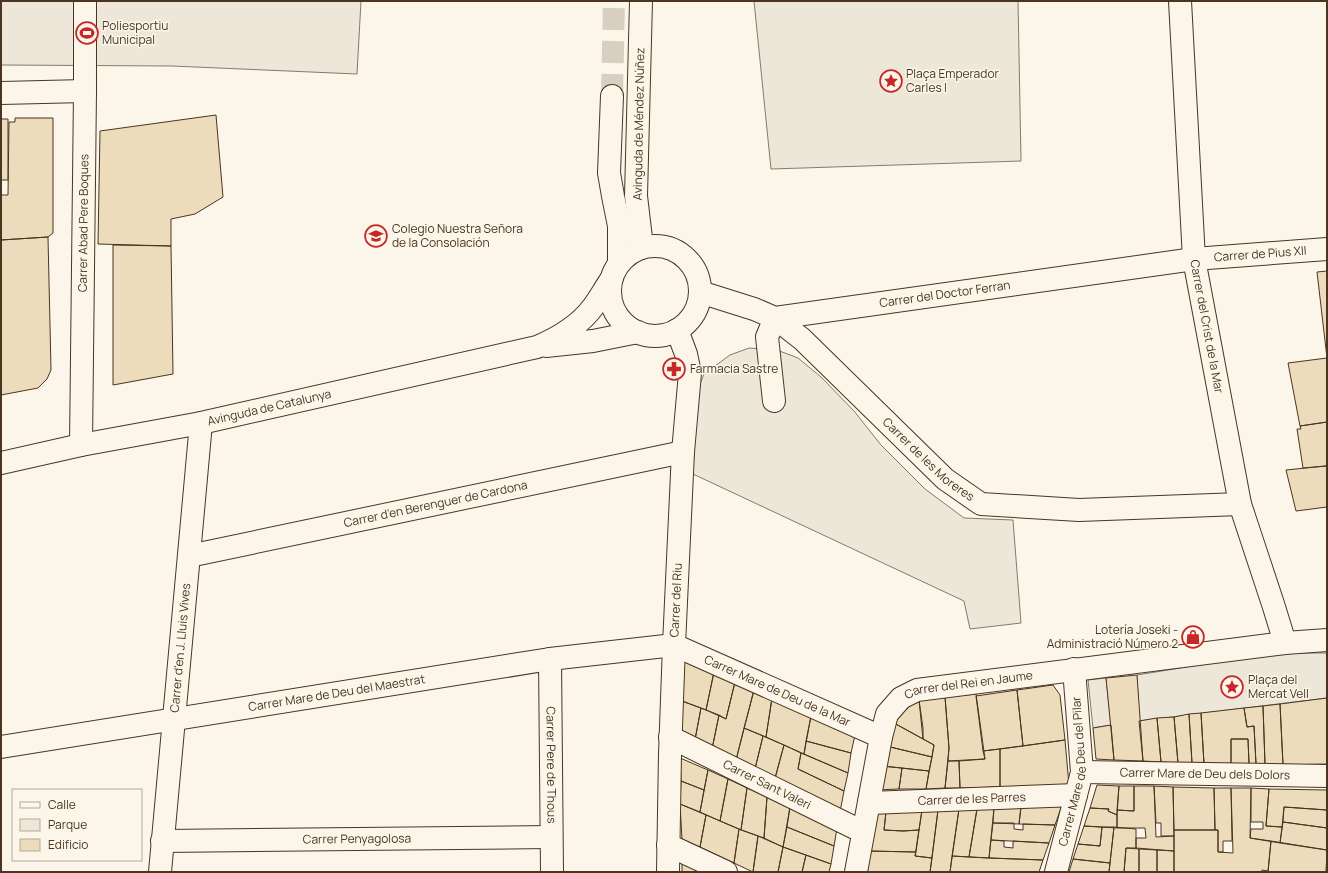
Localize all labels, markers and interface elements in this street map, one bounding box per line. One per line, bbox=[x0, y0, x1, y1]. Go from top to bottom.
place label: Poliesportiu Municipal bbox=[102, 17, 169, 48]
sports icon: Poliesportiu Municipal bbox=[74, 20, 100, 46]
street label: Avinguda de Méndez Núñez bbox=[629, 47, 648, 201]
place label: Plaça Emperador Carles I bbox=[906, 65, 999, 96]
place icon: Plaça Emperador Carles I bbox=[878, 68, 904, 94]
street label: Carrer Abad Pere Boques bbox=[74, 154, 92, 292]
place label: Colegio Nuestra Señora de la Consolación bbox=[392, 220, 523, 251]
school or university icon: Colegio Nuestra Señora de la Consolación bbox=[363, 223, 389, 249]
street label: Carrer de Pius XII bbox=[1213, 242, 1307, 265]
street label: Carrer del Crist de la Mar bbox=[1186, 258, 1228, 395]
street label: Carrer del Doctor Ferran bbox=[878, 276, 1011, 311]
pharmacy icon: Farmacia Sastre bbox=[661, 356, 687, 382]
place label: Farmacia Sastre bbox=[690, 360, 778, 377]
street label: Avinguda de Catalunya bbox=[206, 385, 333, 429]
street label: Carrer de les Moreres bbox=[879, 413, 978, 505]
street label: Carrer d'en Berenguer de Cardona bbox=[342, 476, 529, 531]
street label: Carrer del Riu bbox=[665, 563, 686, 638]
street label: Carrer d'en J. Lluis Vives bbox=[166, 582, 194, 713]
place label: Lotería Joseki - Administració Número 2 bbox=[1047, 621, 1178, 652]
shop icon: Lotería Joseki - Administració Número 2 bbox=[1180, 624, 1206, 650]
street label: Carrer Mare de Deu de la Mar bbox=[702, 651, 854, 731]
street label: Carrer del Rei en Jaume bbox=[901, 666, 1034, 703]
street label: Carrer Mare de Deu del Maestrat bbox=[247, 670, 427, 715]
place label: Plaça del Mercat Vell bbox=[1248, 671, 1309, 702]
place icon: Plaça del Mercat Vell bbox=[1219, 674, 1245, 700]
street label: Carrer Mare de Deu del Pilar bbox=[1054, 695, 1090, 848]
street label: Carrer Pere de Thous bbox=[542, 706, 561, 823]
street label: Carrer Sant Valeri bbox=[720, 755, 814, 813]
street label: Carrer Mare de Deu dels Dolors bbox=[1120, 764, 1290, 783]
street label: Carrer de les Parres bbox=[918, 788, 1026, 809]
legend bbox=[12, 789, 142, 861]
text: Calle bbox=[48, 796, 76, 813]
text: Parque bbox=[48, 816, 87, 833]
street label: Carrer Penyagolosa bbox=[303, 829, 411, 848]
text: Edificio bbox=[48, 836, 88, 853]

